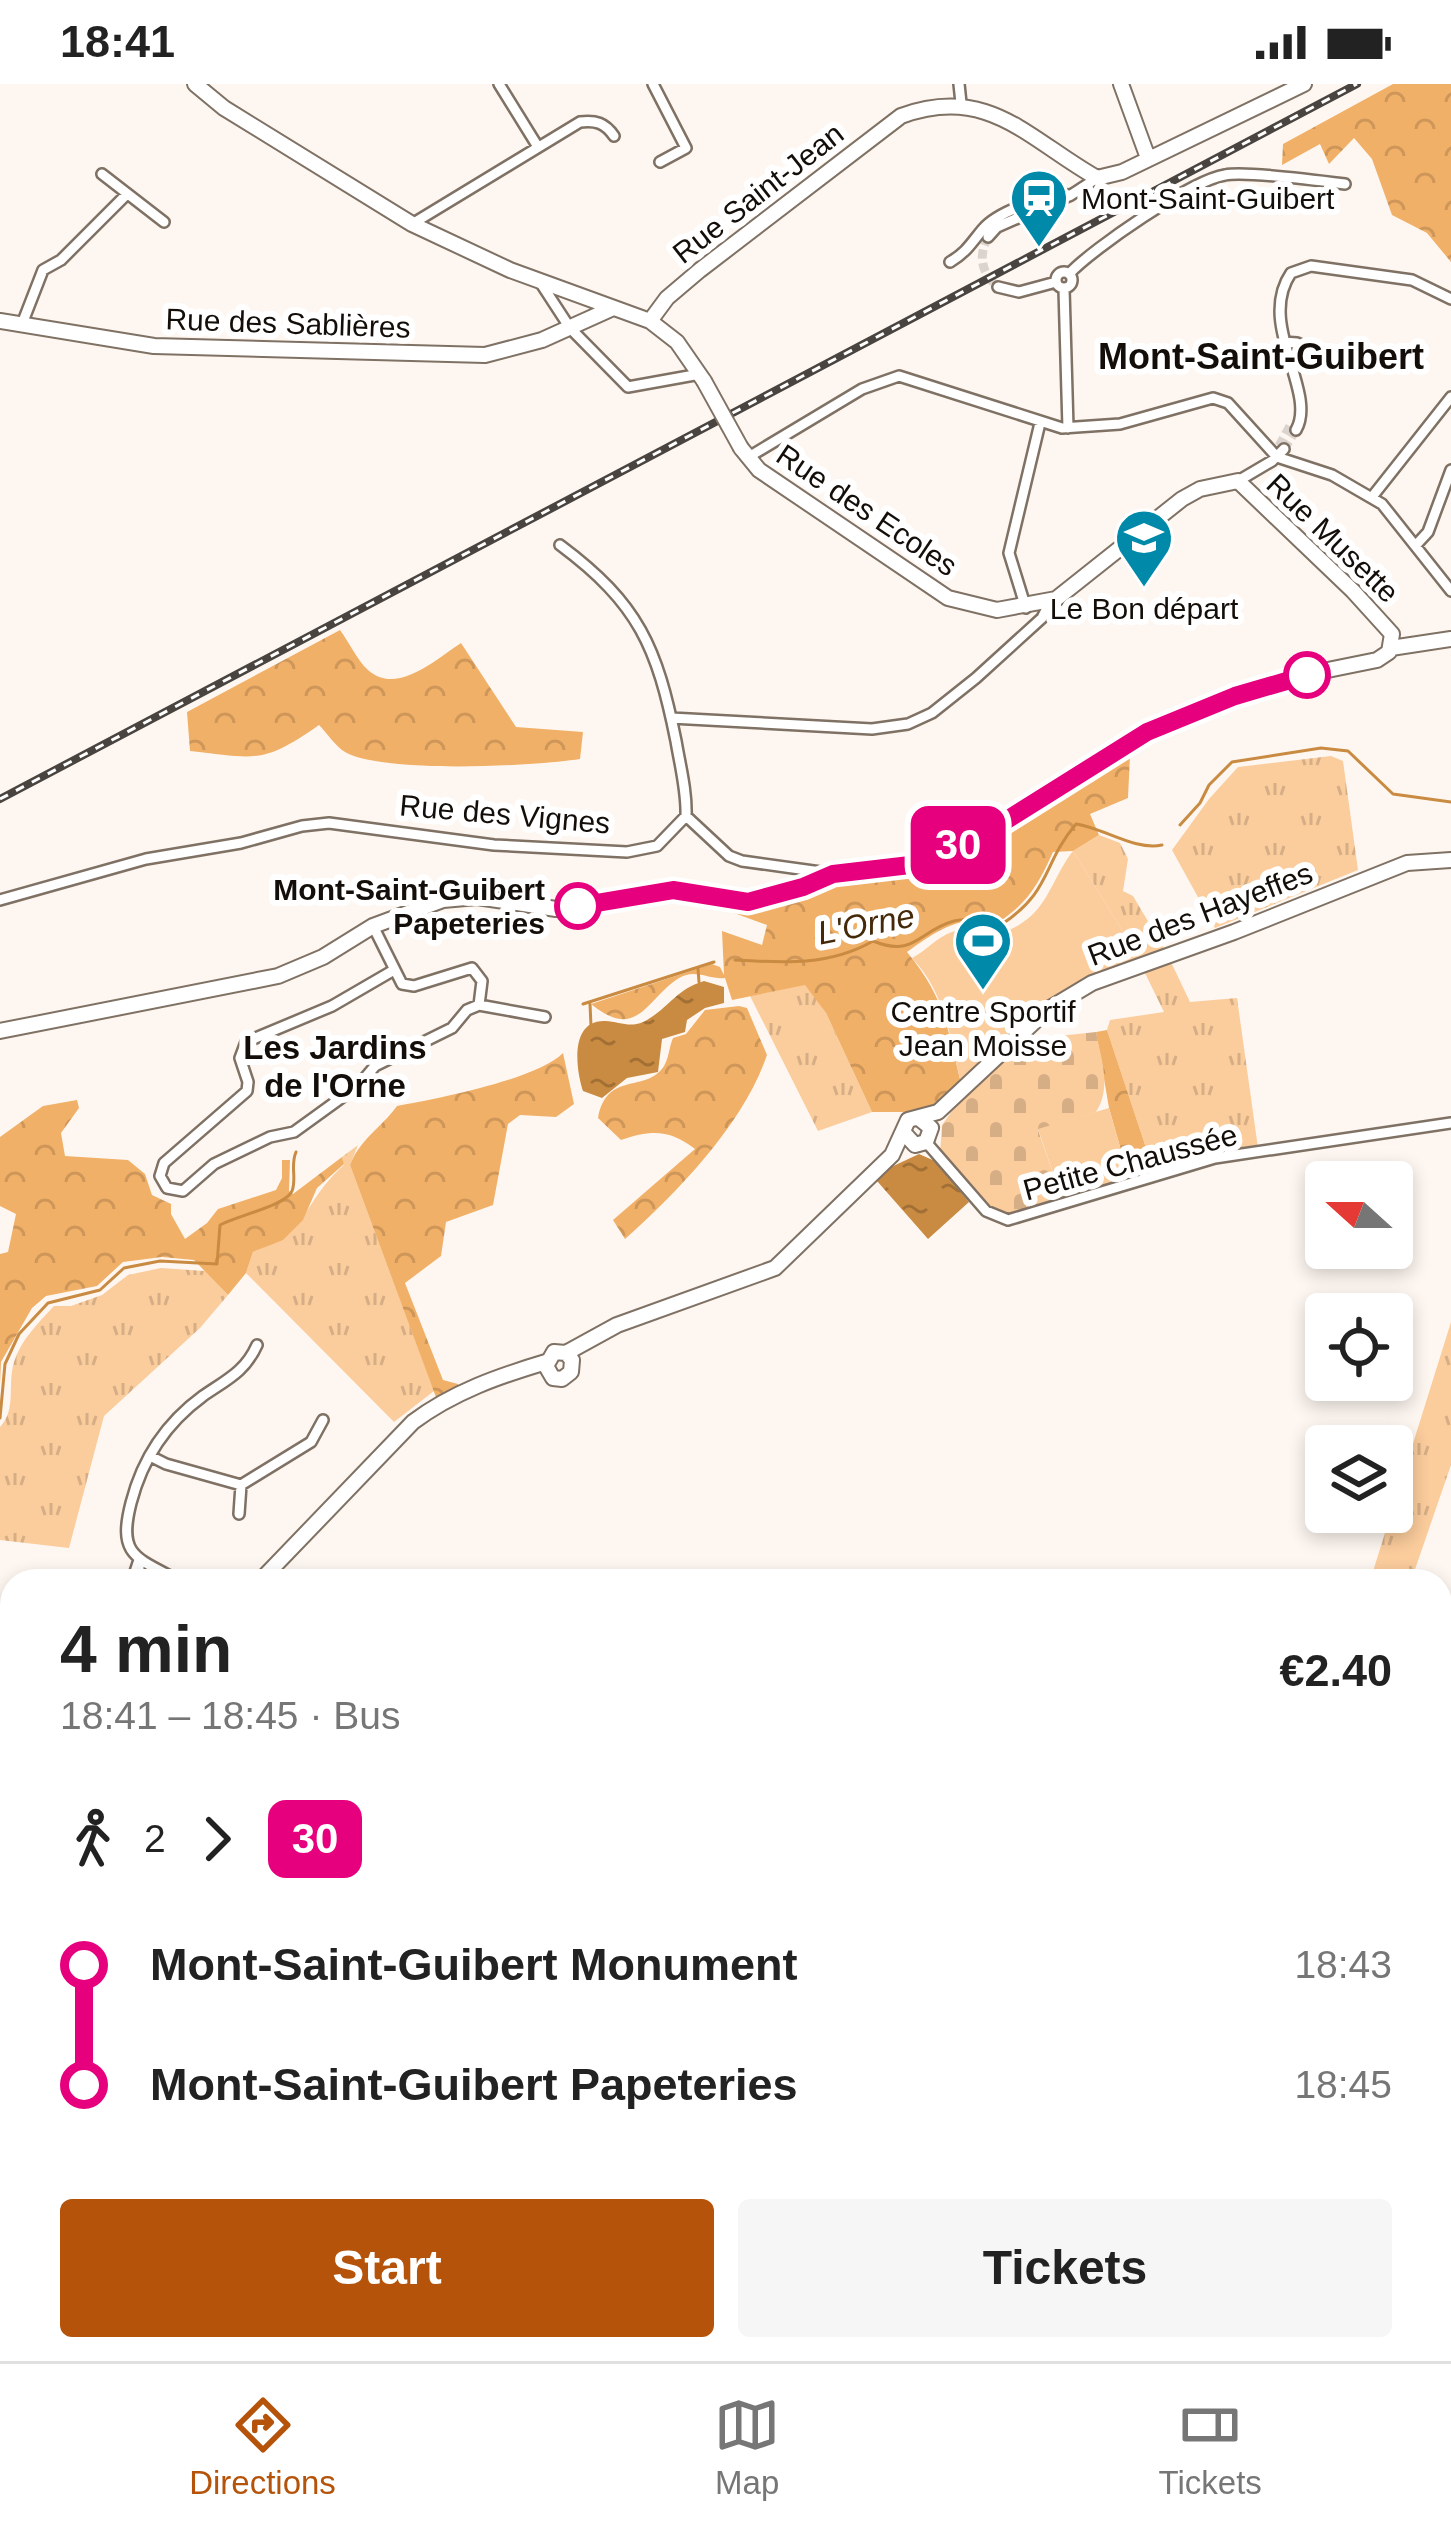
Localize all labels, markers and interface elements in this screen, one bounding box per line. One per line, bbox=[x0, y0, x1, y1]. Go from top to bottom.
text: 18:41 bbox=[60, 16, 175, 67]
street label: Rue Saint-Jean bbox=[666, 116, 850, 270]
station icon: Mont-Saint-Guibert bbox=[1008, 167, 1070, 249]
place label: Mont-Saint-Guibert bbox=[1081, 182, 1335, 215]
street label: Rue des Sablières bbox=[165, 302, 411, 344]
district label: Mont-Saint-Guibert bbox=[1098, 336, 1424, 377]
street label: Rue des Ecoles bbox=[771, 438, 963, 582]
street label: Rue Musette bbox=[1260, 467, 1406, 609]
school or university icon: Le Bon départ bbox=[1113, 507, 1175, 589]
place label: Le Bon départ bbox=[1050, 592, 1239, 625]
unlabelled marker bbox=[1285, 653, 1329, 697]
street label: Rue des Vignes bbox=[398, 788, 612, 840]
line badge: 30 bbox=[904, 806, 1012, 884]
text: 30 bbox=[935, 821, 981, 868]
street label: Rue des Hayeffes bbox=[1083, 856, 1317, 972]
place label: Mont-Saint-Guibert Papeteries bbox=[273, 873, 545, 940]
marker: Mont-Saint-Guibert Papeteries bbox=[556, 884, 600, 928]
water label: L'Orne bbox=[814, 896, 918, 952]
sports icon: Centre Sportif Jean Moisse bbox=[952, 910, 1014, 992]
place label: Centre Sportif Jean Moisse bbox=[890, 995, 1076, 1062]
district label: Les Jardins de l'Orne bbox=[243, 1029, 427, 1104]
street label: Petite Chaussée bbox=[1019, 1118, 1241, 1206]
north arrow bbox=[1305, 1161, 1413, 1269]
map controls bbox=[1305, 1161, 1413, 1533]
button: locate bbox=[1305, 1293, 1413, 1401]
button: layers bbox=[1305, 1425, 1413, 1533]
text: 4 min bbox=[60, 1612, 232, 1686]
text: €2.40 bbox=[1279, 1645, 1392, 1696]
text: 18:41 – 18:45 · Bus bbox=[60, 1694, 400, 1737]
icon: walk bbox=[60, 1806, 126, 1872]
icon: forward bbox=[184, 1806, 250, 1872]
text: 30 bbox=[292, 1815, 338, 1862]
text: 2 bbox=[144, 1817, 166, 1860]
text: Mont-Saint-Guibert Monument bbox=[150, 1939, 797, 1990]
text: 18:43 bbox=[1294, 1943, 1392, 1986]
text: Mont-Saint-Guibert Papeteries bbox=[150, 2059, 798, 2110]
text: 18:45 bbox=[1294, 2063, 1392, 2106]
button: Start bbox=[60, 2199, 714, 2337]
button: Tickets bbox=[738, 2199, 1392, 2337]
tab: Directions bbox=[189, 2392, 336, 2502]
tab: Map bbox=[714, 2392, 780, 2502]
tab: Tickets bbox=[1159, 2392, 1262, 2502]

